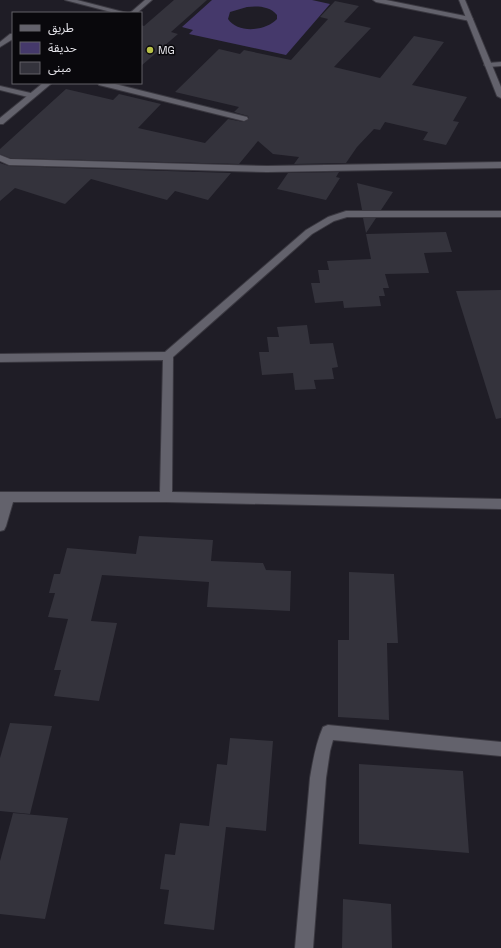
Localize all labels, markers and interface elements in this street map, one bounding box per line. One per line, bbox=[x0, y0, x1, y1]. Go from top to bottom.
legend bbox=[12, 12, 142, 84]
text: طريق bbox=[48, 20, 74, 36]
text: حديقة bbox=[48, 40, 77, 56]
place label: MG bbox=[158, 43, 175, 57]
marker: MG bbox=[145, 45, 155, 55]
text: مبنى bbox=[48, 60, 71, 76]

